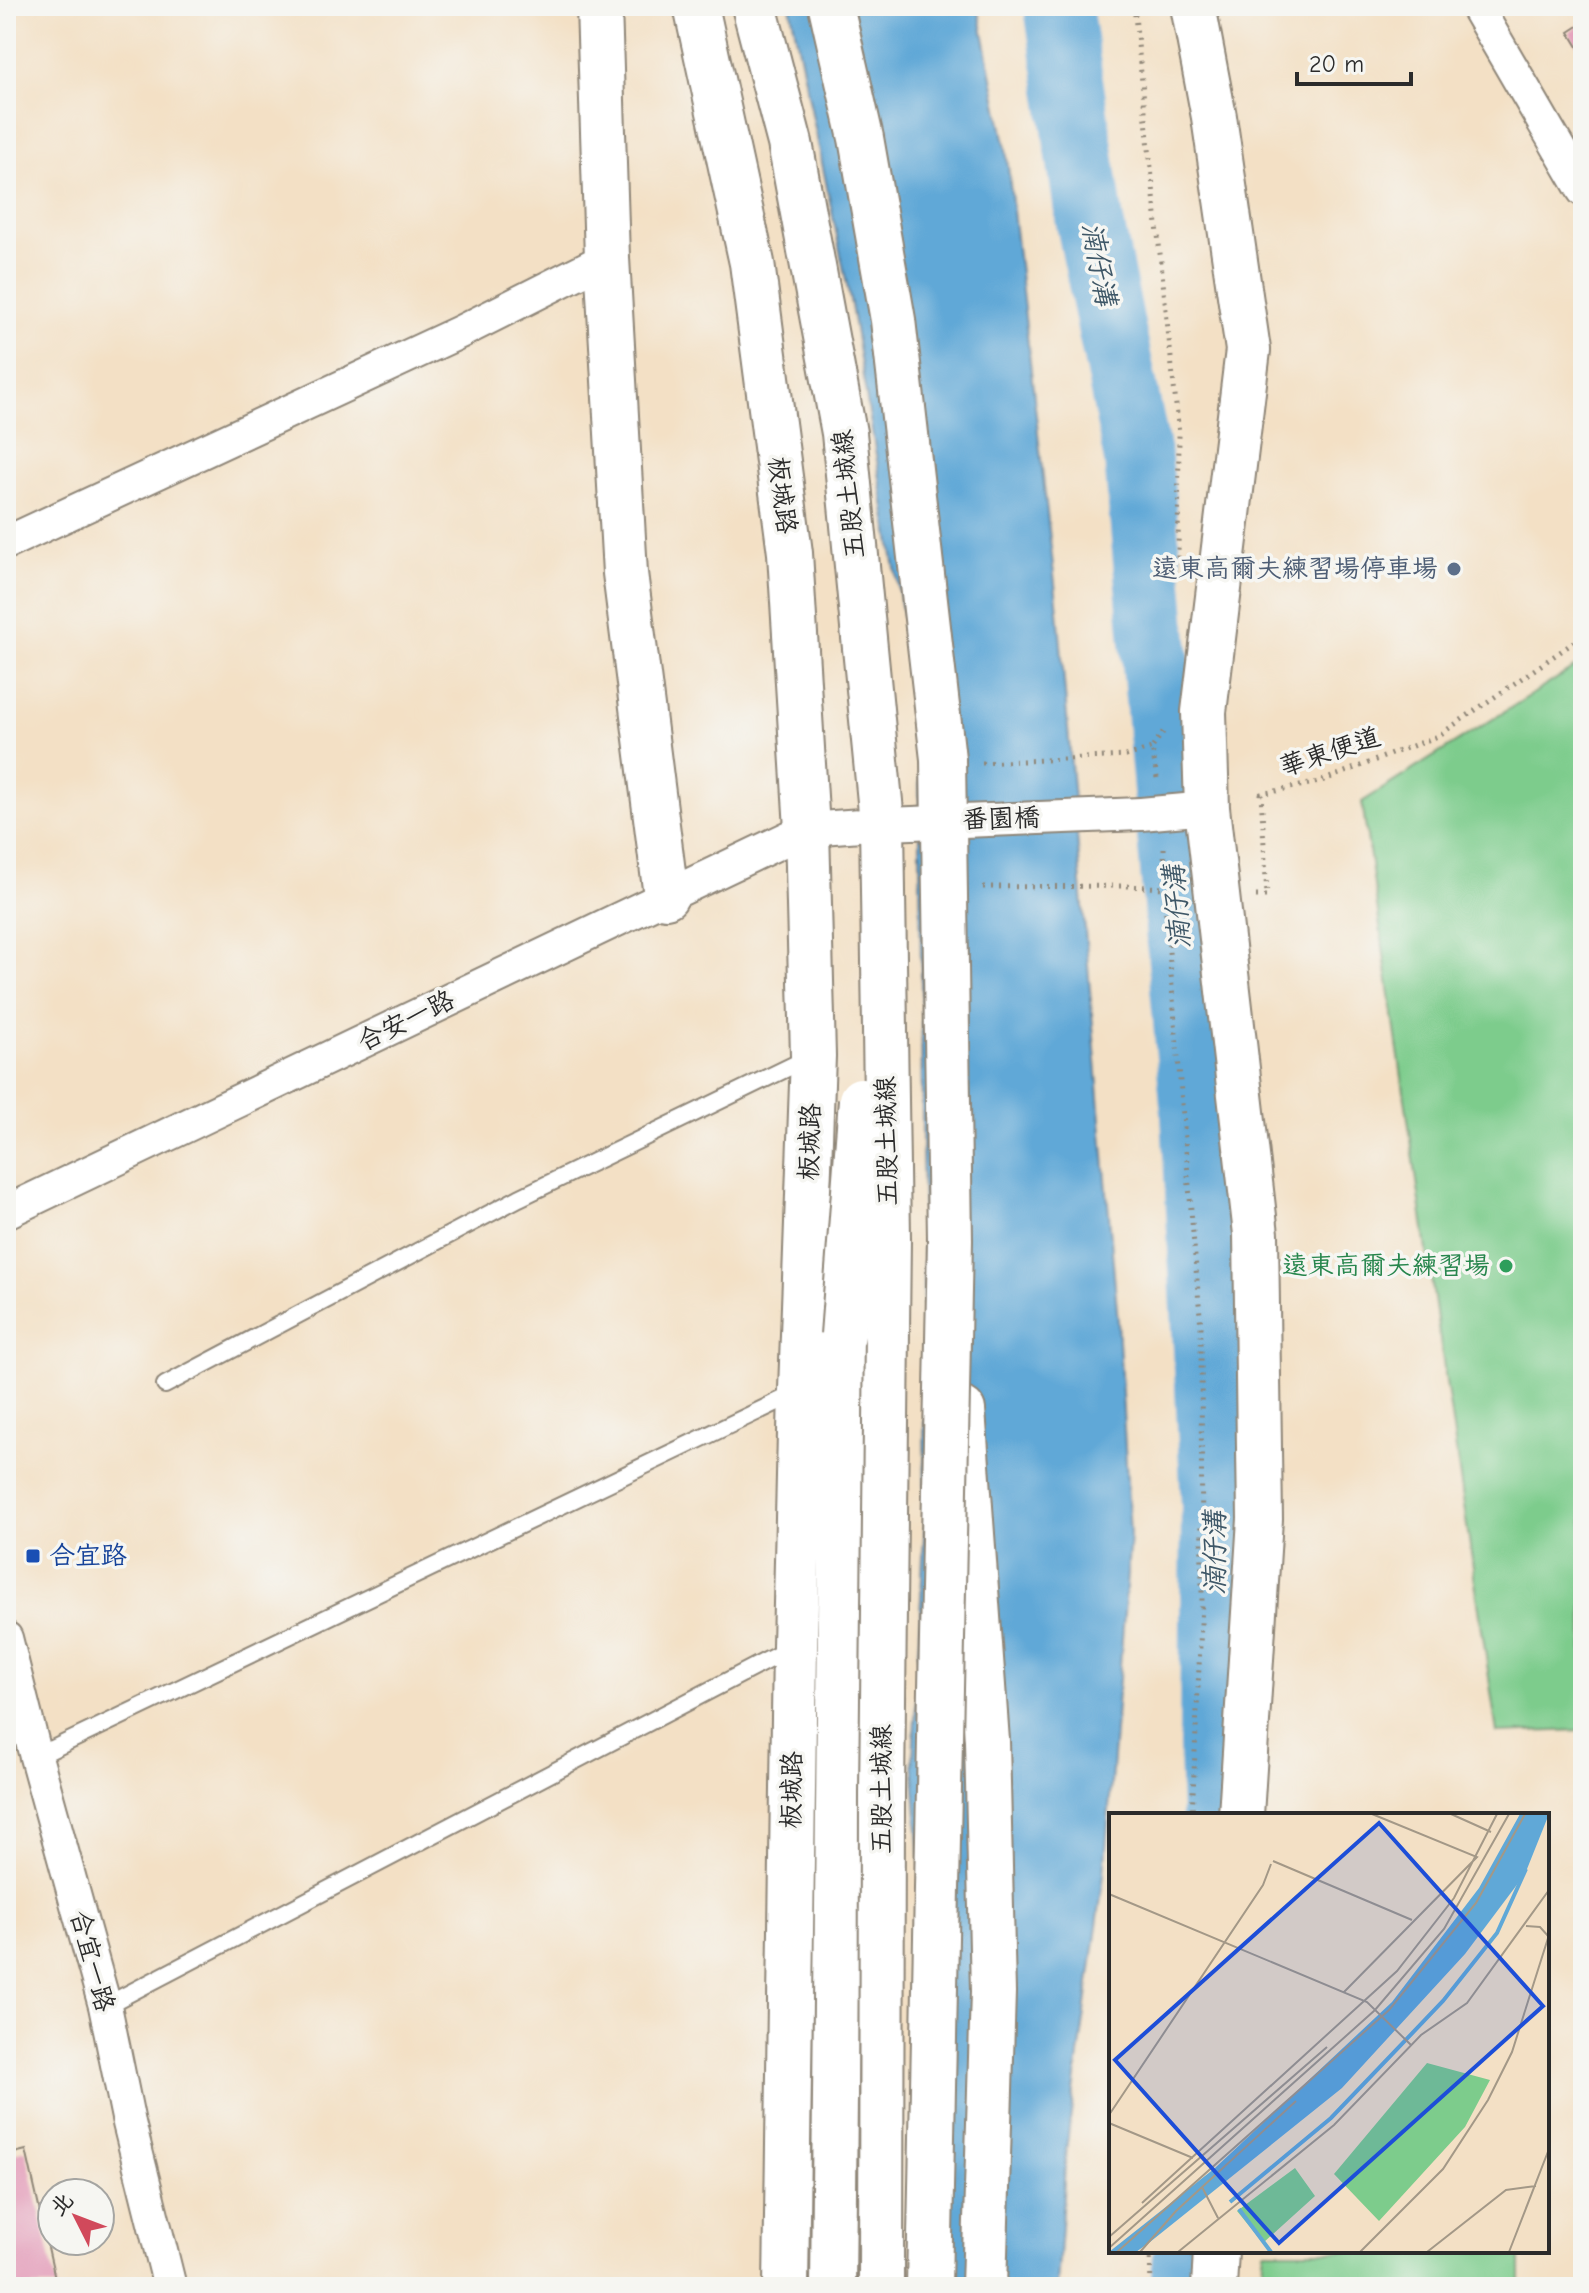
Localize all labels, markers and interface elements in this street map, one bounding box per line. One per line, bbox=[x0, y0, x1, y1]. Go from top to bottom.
scale bar bbox=[1297, 36, 1411, 86]
text: 20 m bbox=[1309, 50, 1364, 78]
water label: 湳仔溝 bbox=[1075, 220, 1123, 310]
street label: 五股土城線 bbox=[827, 428, 871, 560]
street label: 板城路 bbox=[762, 454, 802, 536]
place label: 遠東高爾夫練習場停車場 bbox=[1152, 554, 1438, 584]
marker: 遠東高爾夫練習場停車場 bbox=[1445, 560, 1463, 578]
street label: 華東便道 bbox=[1276, 722, 1384, 782]
street label: 番園橋 bbox=[961, 803, 1041, 835]
water label: 湳仔溝 bbox=[1157, 862, 1197, 950]
street label: 合安一路 bbox=[353, 985, 459, 1057]
street label: 五股土城線 bbox=[871, 1076, 903, 1206]
street label: 板城路 bbox=[794, 1102, 826, 1182]
place label: 遠東高爾夫練習場 bbox=[1282, 1251, 1490, 1281]
marker: 遠東高爾夫練習場 bbox=[1497, 1257, 1515, 1275]
water label: 湳仔溝 bbox=[1199, 1509, 1231, 1595]
place label: 合宜路 bbox=[49, 1541, 127, 1571]
marker: 合宜路 bbox=[24, 1547, 42, 1565]
street label: 五股土城線 bbox=[867, 1724, 897, 1854]
street label: 板城路 bbox=[776, 1751, 808, 1829]
inset map bbox=[1109, 1813, 1549, 2253]
street label: 合宜一路 bbox=[64, 1907, 120, 2015]
north arrow bbox=[36, 2177, 116, 2257]
text: 北 bbox=[45, 2187, 79, 2221]

